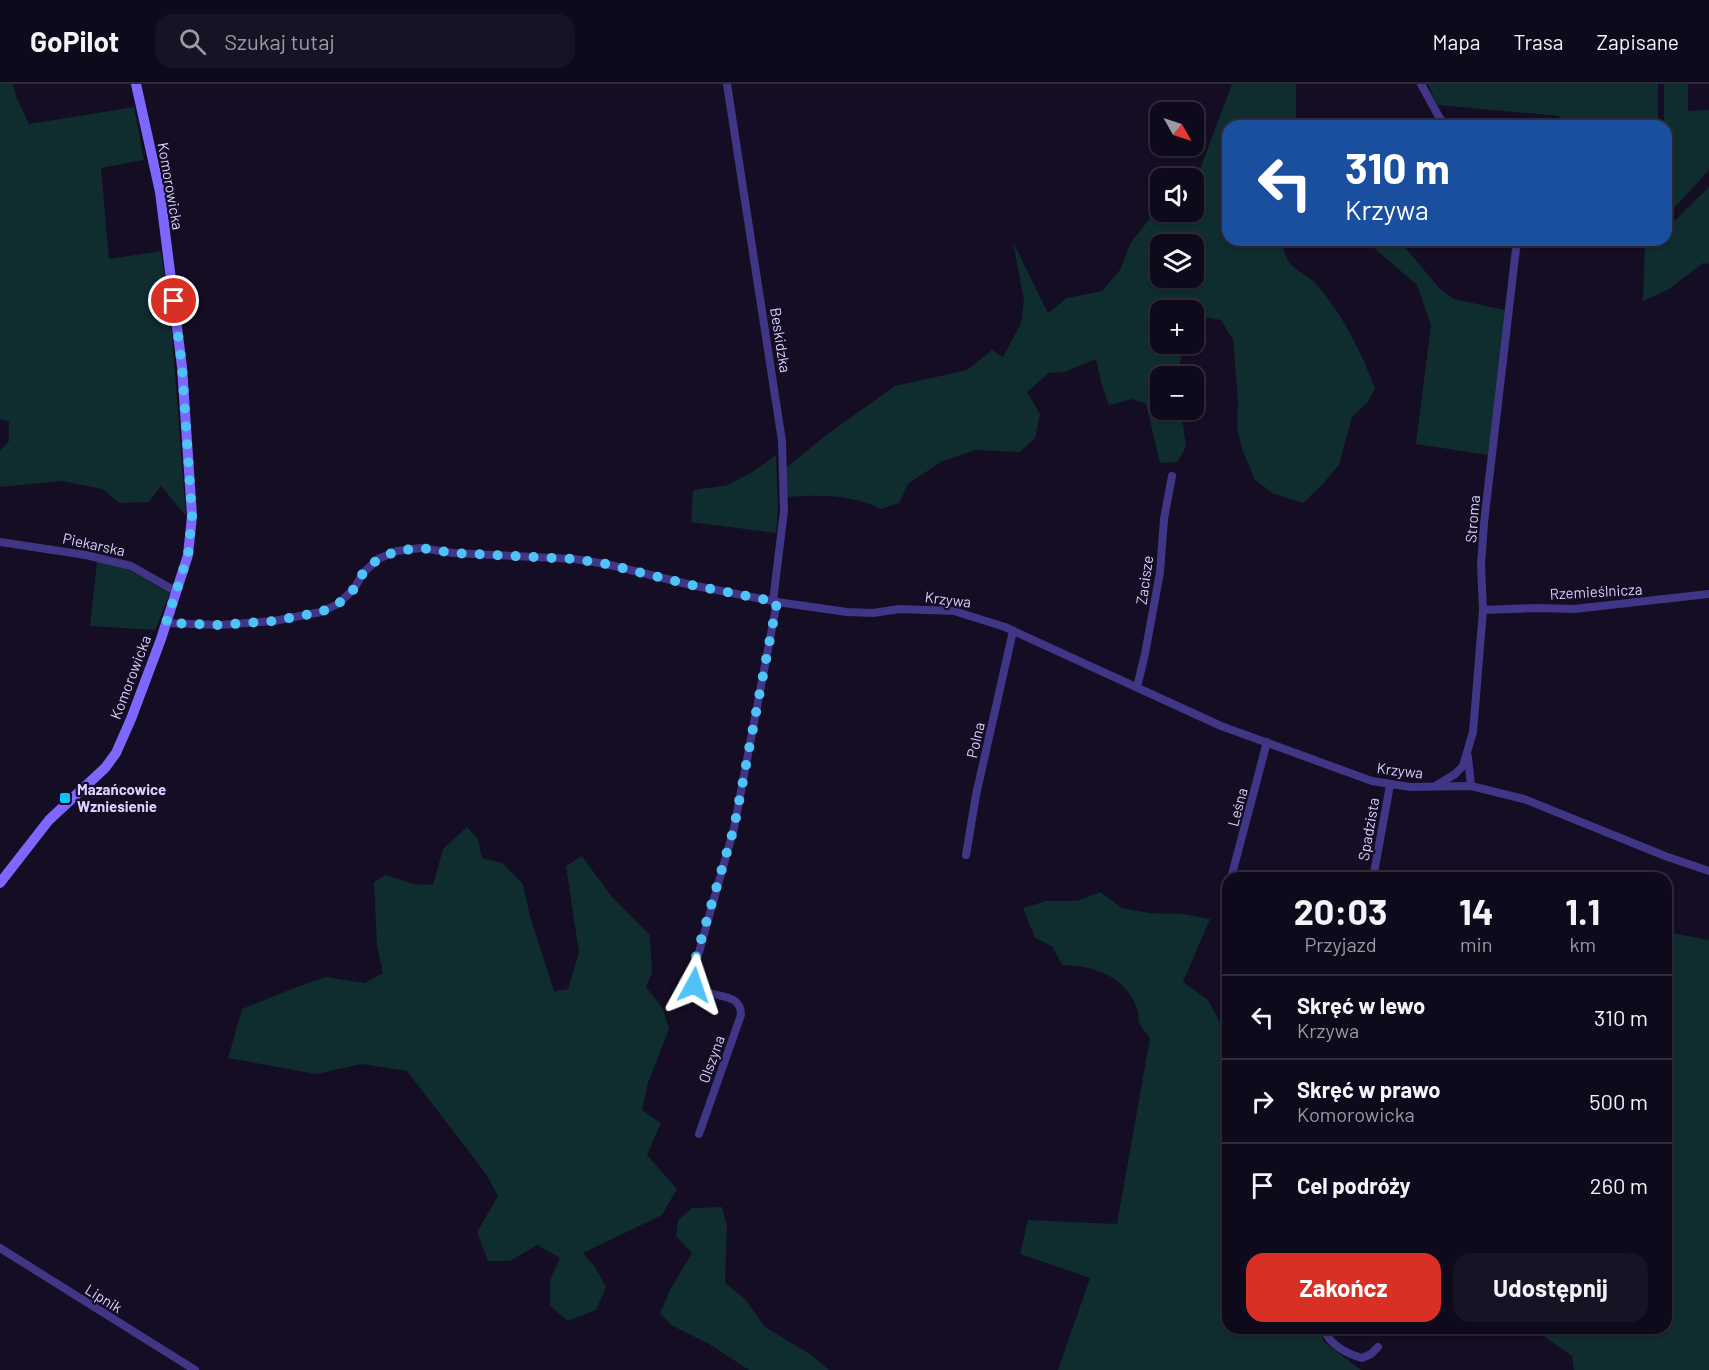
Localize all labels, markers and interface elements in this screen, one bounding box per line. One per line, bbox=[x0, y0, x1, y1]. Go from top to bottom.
search box bbox=[155, 14, 575, 68]
text: GoPilot bbox=[30, 24, 119, 58]
icon: search bbox=[176, 25, 209, 58]
text: Szukaj tutaj bbox=[224, 28, 335, 54]
text: Mapa bbox=[1433, 29, 1481, 54]
text: Trasa bbox=[1514, 29, 1564, 54]
text: Zapisane bbox=[1597, 29, 1679, 54]
north arrow bbox=[1150, 102, 1204, 156]
map controls bbox=[1150, 102, 1204, 420]
street label: Komorowicka bbox=[154, 141, 188, 231]
text: 310 m bbox=[1345, 142, 1450, 192]
icon: left bbox=[1246, 144, 1324, 222]
button: sound bbox=[1150, 168, 1204, 222]
text: Krzywa bbox=[1345, 193, 1429, 225]
button: layers bbox=[1150, 234, 1204, 288]
pin bbox=[148, 275, 199, 326]
icon: arrive bbox=[157, 284, 190, 317]
button: + bbox=[1150, 300, 1204, 354]
street label: Beskidzka bbox=[767, 306, 795, 374]
button: − bbox=[1150, 366, 1204, 420]
street label: Stroma bbox=[1461, 494, 1483, 544]
street label: Piekarska bbox=[61, 529, 127, 559]
street label: Zacisze bbox=[1132, 554, 1156, 606]
street label: Rzemieślnicza bbox=[1549, 580, 1643, 602]
street label: Krzywa bbox=[924, 587, 972, 611]
street label: Komorowicka bbox=[106, 633, 154, 721]
street label: Polna bbox=[962, 720, 988, 760]
street label: Krzywa bbox=[1376, 758, 1424, 782]
place label: Mazańcowice Wzniesienie bbox=[77, 780, 166, 815]
street label: Leśna bbox=[1223, 786, 1251, 828]
marker: Mazańcowice Wzniesienie bbox=[58, 791, 72, 805]
street label: Spadzista bbox=[1354, 796, 1382, 862]
text: 20:03 bbox=[1294, 889, 1387, 932]
text: 14 bbox=[1459, 889, 1494, 932]
text: 1.1 bbox=[1565, 889, 1600, 932]
text: Przyjazd bbox=[1304, 932, 1377, 956]
text: min bbox=[1460, 932, 1492, 956]
text: km bbox=[1569, 932, 1596, 956]
position arrow bbox=[662, 953, 726, 1017]
text: Skręć w lewo bbox=[1297, 992, 1425, 1018]
icon: left bbox=[1246, 1001, 1279, 1034]
text: 310 m bbox=[1594, 1004, 1648, 1030]
text: Krzywa bbox=[1297, 1018, 1359, 1042]
street label: Olszyna bbox=[694, 1033, 728, 1085]
text: Skręć w prawo bbox=[1297, 1076, 1441, 1102]
icon: right bbox=[1246, 1085, 1279, 1118]
text: 500 m bbox=[1589, 1088, 1648, 1114]
text: Komorowicka bbox=[1297, 1102, 1415, 1126]
icon: arrive bbox=[1246, 1169, 1279, 1202]
text: Cel podróży bbox=[1297, 1172, 1411, 1198]
text: 260 m bbox=[1590, 1172, 1648, 1198]
button: Zakończ bbox=[1246, 1253, 1441, 1322]
button: Udostępnij bbox=[1453, 1253, 1648, 1322]
street label: Lipnik bbox=[82, 1280, 126, 1316]

